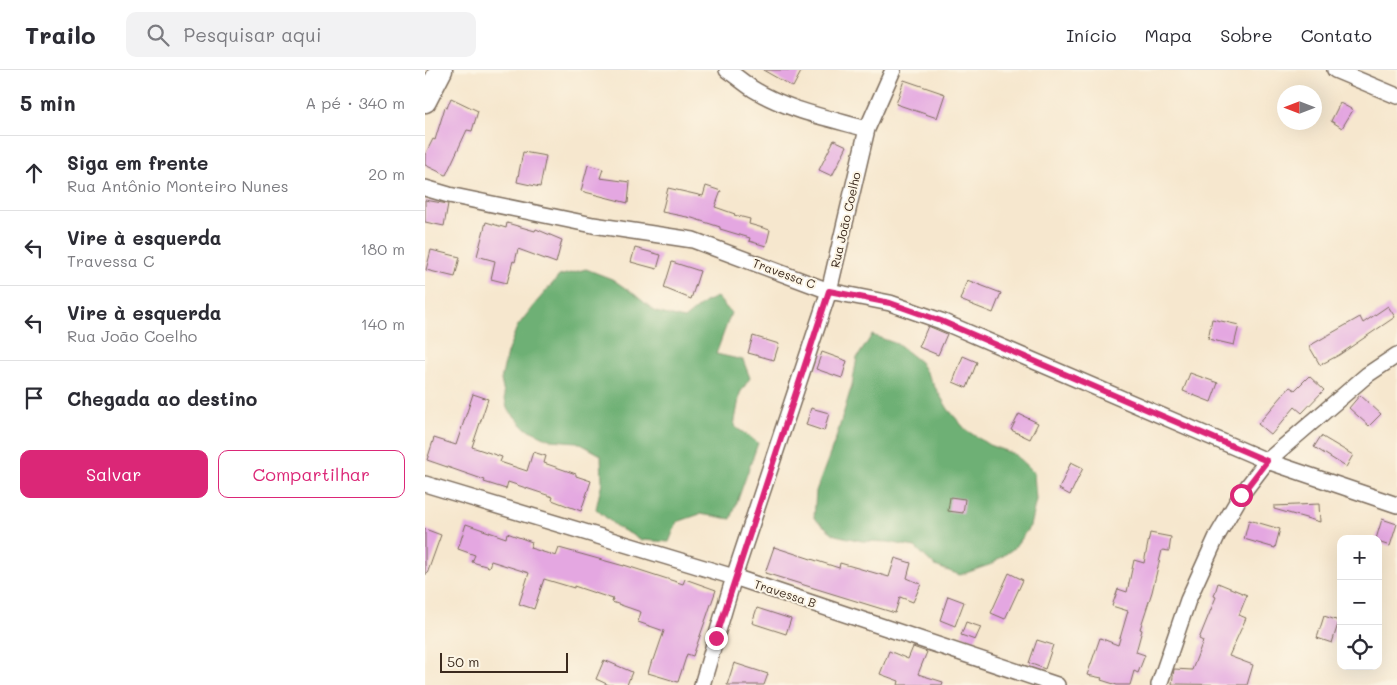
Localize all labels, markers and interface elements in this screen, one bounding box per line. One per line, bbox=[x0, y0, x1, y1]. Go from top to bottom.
search box bbox=[126, 12, 476, 57]
text: Trailo bbox=[25, 19, 96, 50]
icon: search bbox=[144, 21, 172, 49]
text: Pesquisar aqui bbox=[184, 22, 322, 47]
text: Início bbox=[1066, 23, 1116, 47]
text: Mapa bbox=[1144, 23, 1192, 47]
text: Sobre bbox=[1220, 23, 1273, 47]
text: Contato bbox=[1301, 23, 1372, 47]
north arrow bbox=[1277, 85, 1322, 130]
text: 5 min bbox=[20, 89, 76, 116]
text: A pé · 340 m bbox=[305, 92, 405, 113]
text: Siga em frente bbox=[67, 150, 208, 175]
icon: ahead bbox=[20, 159, 48, 187]
text: 20 m bbox=[368, 163, 405, 184]
street label: Rua João Coelho bbox=[826, 170, 864, 269]
text: Rua Antônio Monteiro Nunes bbox=[67, 175, 289, 196]
text: Vire à esquerda bbox=[67, 225, 222, 250]
icon: left bbox=[20, 234, 48, 262]
text: 180 m bbox=[360, 238, 405, 259]
text: Travessa C bbox=[67, 250, 154, 271]
street label: Travessa C bbox=[751, 254, 818, 292]
text: Vire à esquerda bbox=[67, 300, 222, 325]
icon: left bbox=[20, 309, 48, 337]
text: 140 m bbox=[361, 313, 405, 334]
text: Rua João Coelho bbox=[67, 325, 197, 346]
icon: arrive bbox=[20, 384, 48, 412]
text: Chegada ao destino bbox=[67, 386, 257, 411]
button: Salvar bbox=[20, 450, 208, 498]
button: Compartilhar bbox=[218, 450, 405, 498]
route start bbox=[1230, 484, 1253, 507]
map controls bbox=[1337, 535, 1382, 670]
button: + bbox=[1337, 535, 1382, 580]
street label: Travessa B bbox=[752, 575, 818, 611]
button: − bbox=[1337, 580, 1382, 625]
button: locate bbox=[1337, 625, 1382, 670]
route end bbox=[705, 627, 728, 650]
scale bar bbox=[440, 650, 567, 673]
text: 50 m bbox=[447, 652, 479, 671]

